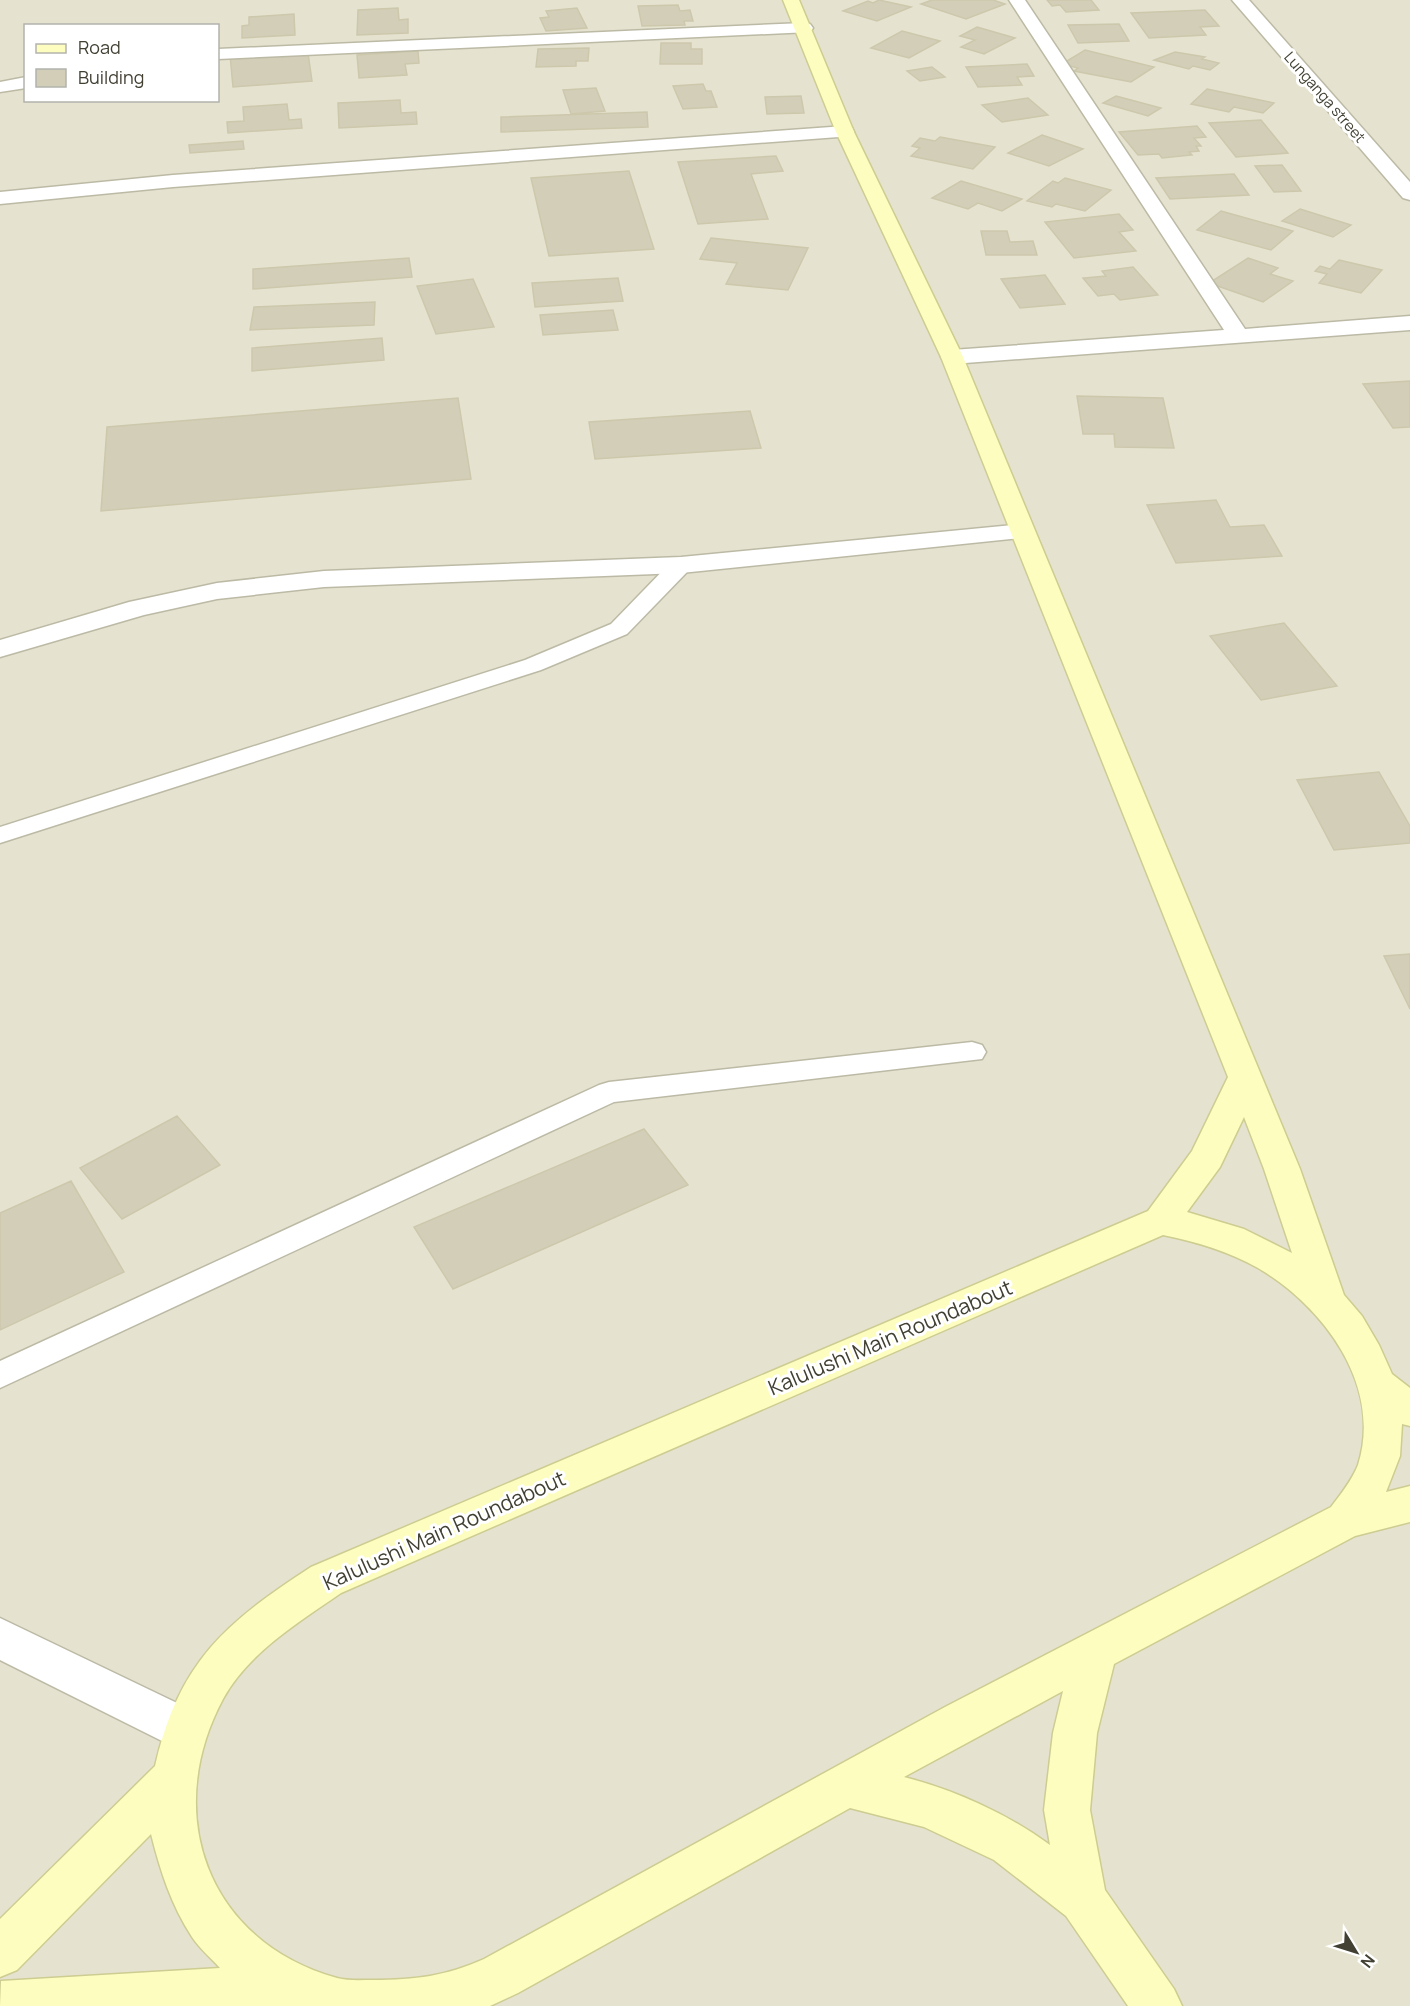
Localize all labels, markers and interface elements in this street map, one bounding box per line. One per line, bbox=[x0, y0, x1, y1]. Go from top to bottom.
legend bbox=[24, 24, 219, 102]
text: Road bbox=[78, 35, 121, 59]
street label: Lunganga street bbox=[1280, 47, 1370, 147]
text: Building bbox=[78, 65, 144, 89]
street label: Kalulushi Main Roundabout bbox=[764, 1273, 1016, 1401]
street label: Kalulushi Main Roundabout bbox=[318, 1464, 570, 1596]
north arrow bbox=[1326, 1922, 1386, 1982]
text: N bbox=[1356, 1950, 1380, 1973]

